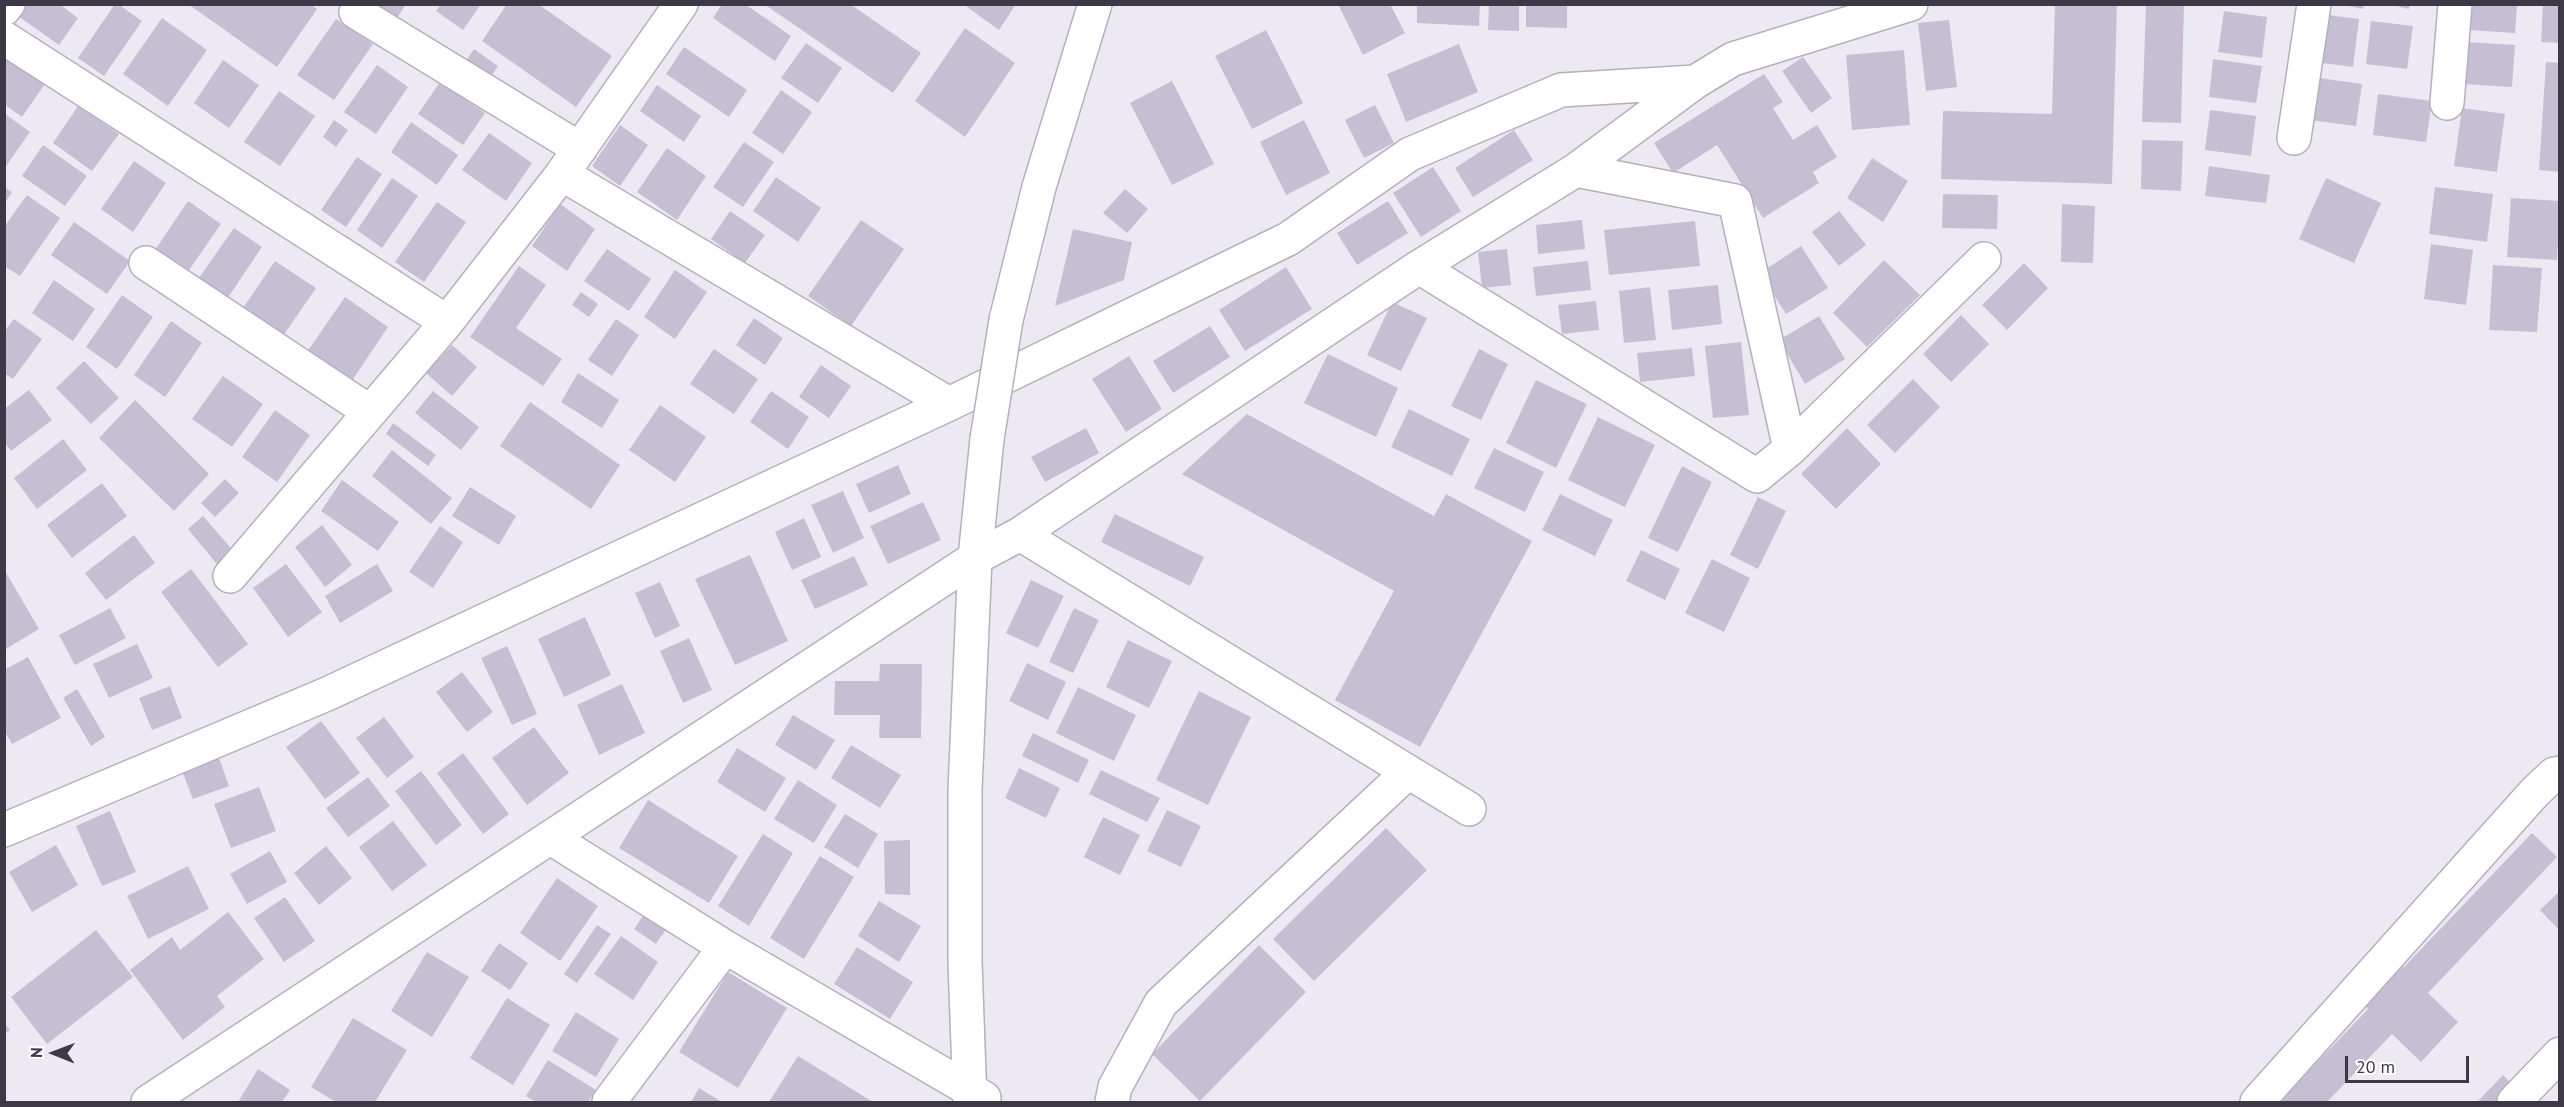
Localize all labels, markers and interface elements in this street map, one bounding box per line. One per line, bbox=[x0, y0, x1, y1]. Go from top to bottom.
north arrow bbox=[24, 1023, 84, 1083]
scale bar bbox=[2348, 1044, 2472, 1082]
text: N bbox=[26, 1047, 46, 1058]
text: 20 m bbox=[2356, 1055, 2395, 1078]

